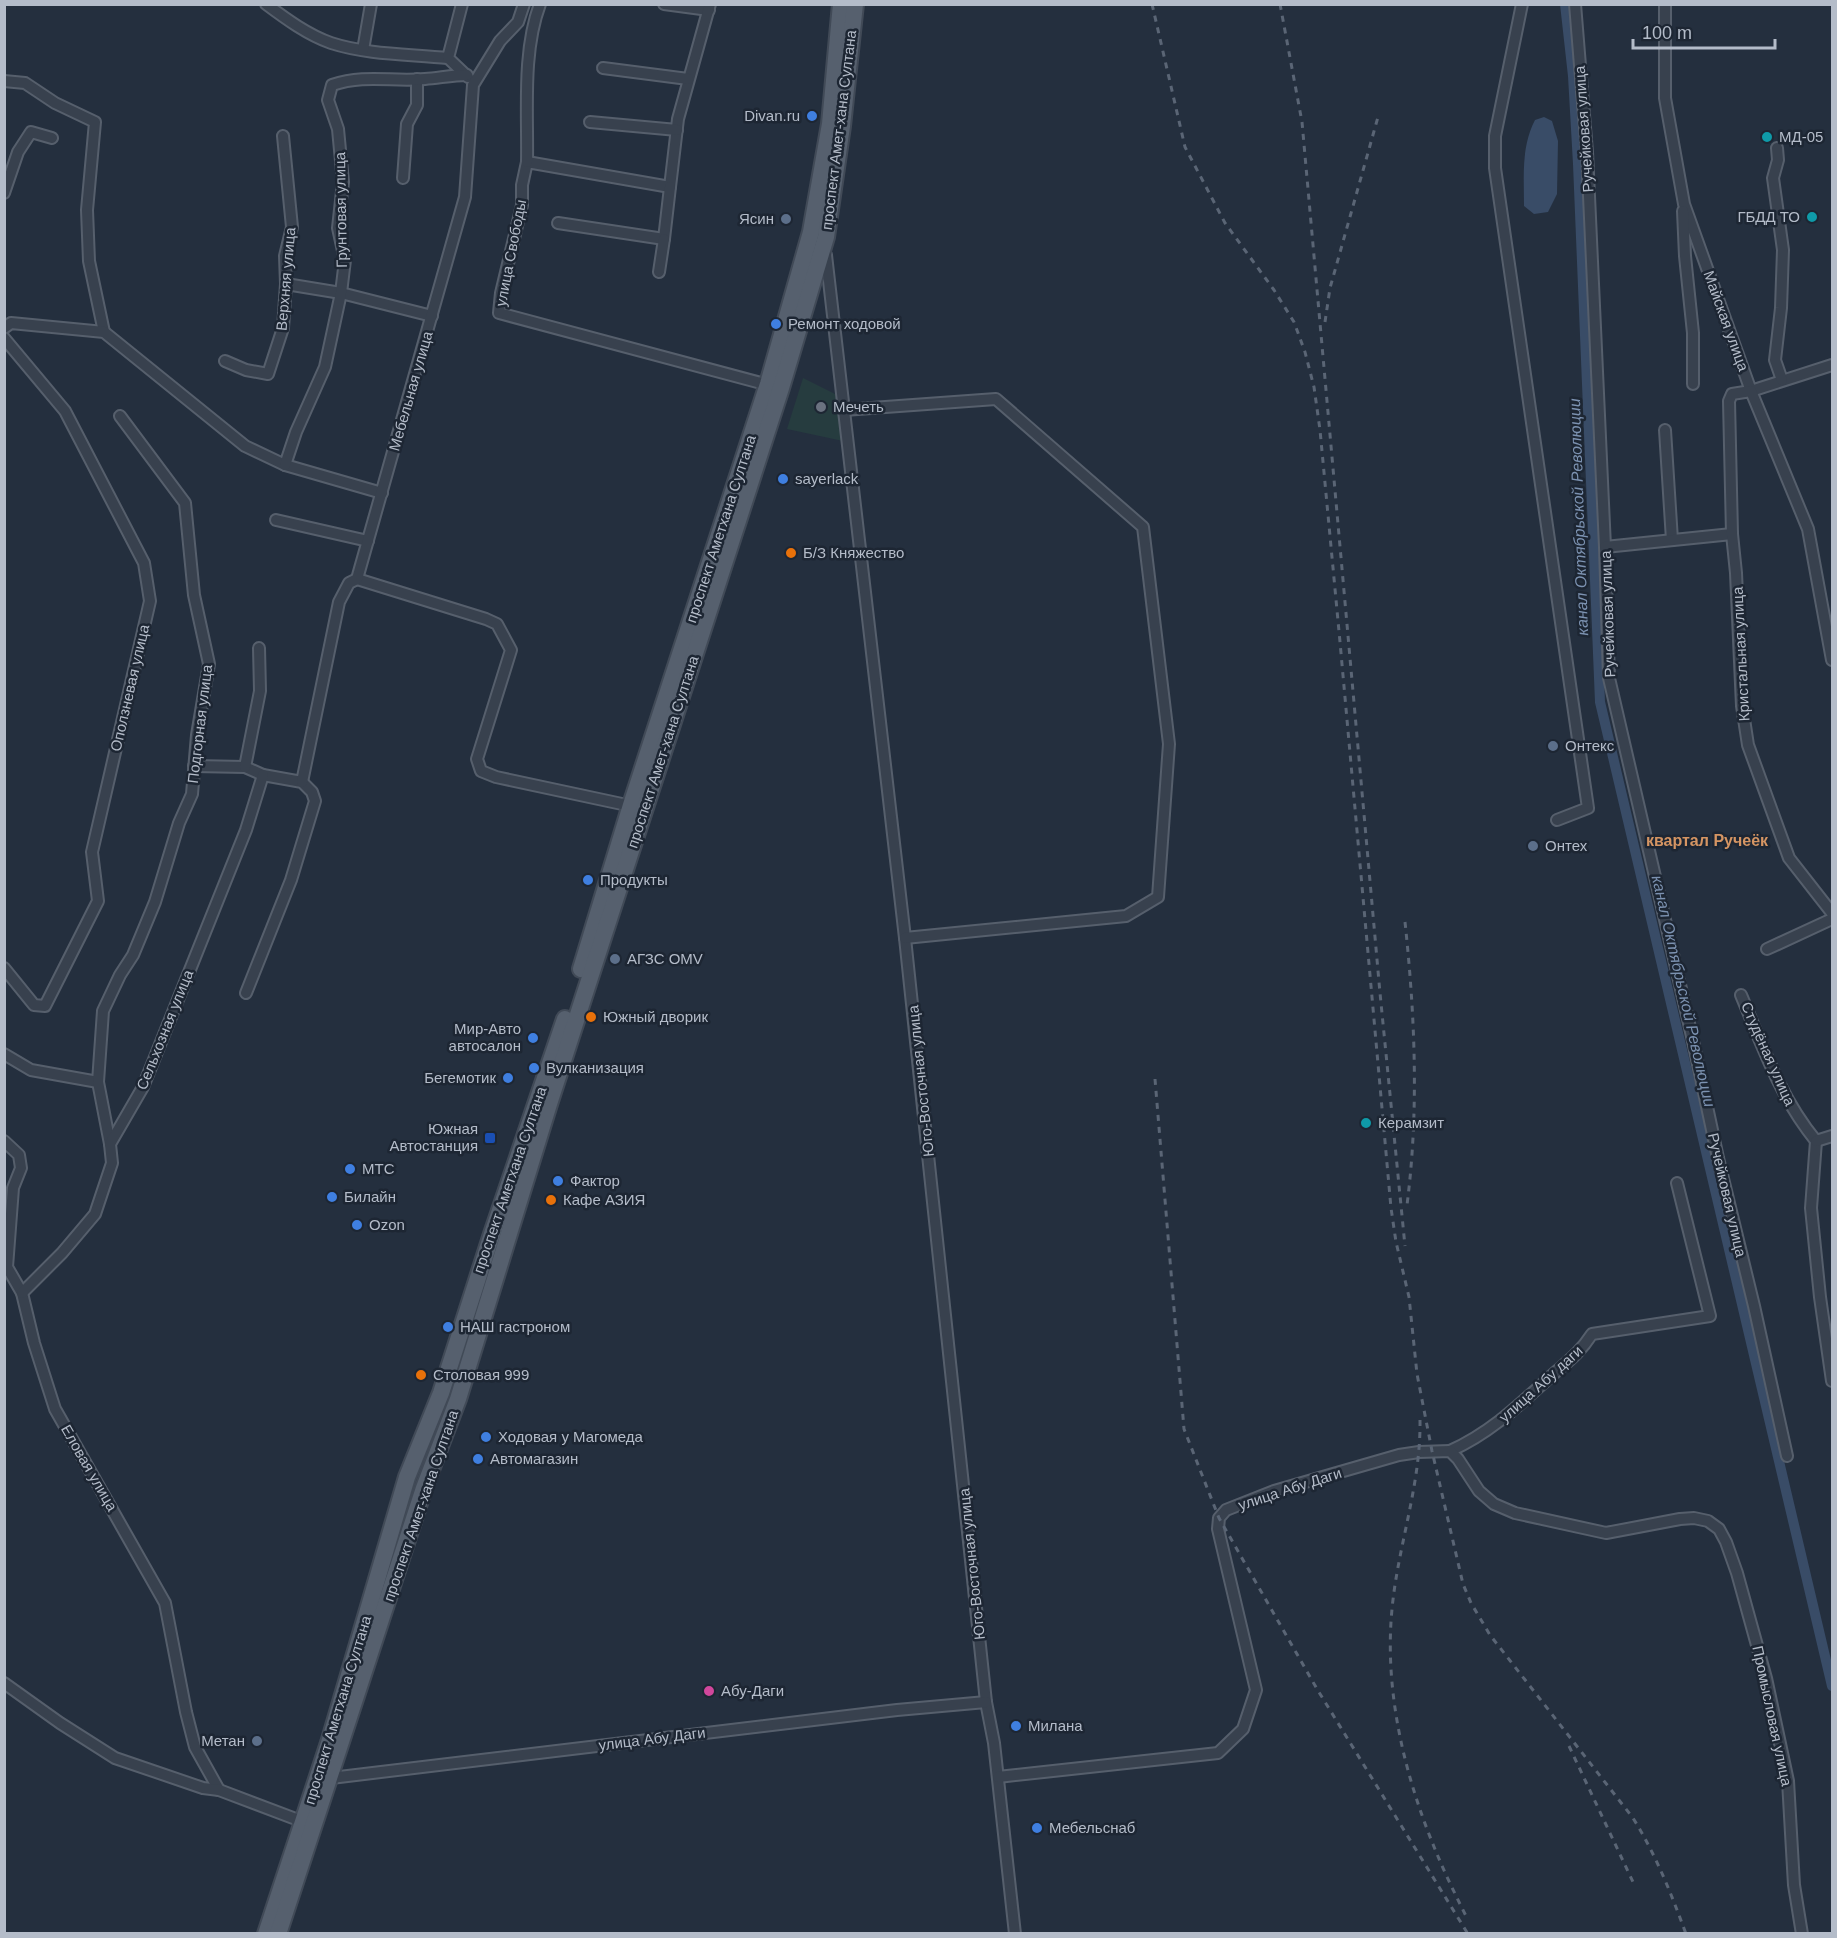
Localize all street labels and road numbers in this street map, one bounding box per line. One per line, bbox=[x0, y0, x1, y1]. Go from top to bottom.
street label: проспект Амет-хана Султана bbox=[818, 28, 859, 231]
street label: Ручейковая улица bbox=[1571, 65, 1596, 193]
street label: Грунтовая улица bbox=[331, 151, 350, 268]
street label: улица Свободы bbox=[492, 198, 529, 308]
street label: Верхняя улица bbox=[273, 226, 299, 331]
street label: Майская улица bbox=[1700, 268, 1753, 374]
street label: Мебельная улица bbox=[385, 328, 436, 453]
street label: проспект Аметхана Султана bbox=[682, 432, 759, 625]
street label: Ручейковая улица bbox=[1597, 550, 1618, 678]
street label: Кристальная улица bbox=[1728, 586, 1753, 722]
street label: Оползневая улица bbox=[107, 622, 153, 753]
street label: проспект Амет-хана Султана bbox=[623, 653, 702, 850]
street label: Подгорная улица bbox=[184, 663, 215, 784]
street label: Сельхозная улица bbox=[133, 967, 197, 1092]
street label: Студёная улица bbox=[1738, 999, 1799, 1109]
street label: Юго-Восточная улица bbox=[904, 1004, 937, 1158]
street label: проспект Аметхана Султана bbox=[470, 1084, 550, 1275]
street label: Ручейковая улица bbox=[1705, 1131, 1750, 1259]
street label: улица Абу даги bbox=[1495, 1342, 1586, 1426]
street label: проспект Амет-хана Султана bbox=[380, 1407, 462, 1604]
street label: Еловая улица bbox=[58, 1422, 121, 1515]
street label: улица Абу Даги bbox=[1236, 1464, 1344, 1513]
street label: Юго-Восточная улица bbox=[955, 1487, 988, 1641]
street label: проспект Аметхана Султана bbox=[301, 1613, 375, 1806]
street label: Промысловая улица bbox=[1749, 1644, 1796, 1788]
street label: улица Абу Даги bbox=[597, 1724, 706, 1754]

